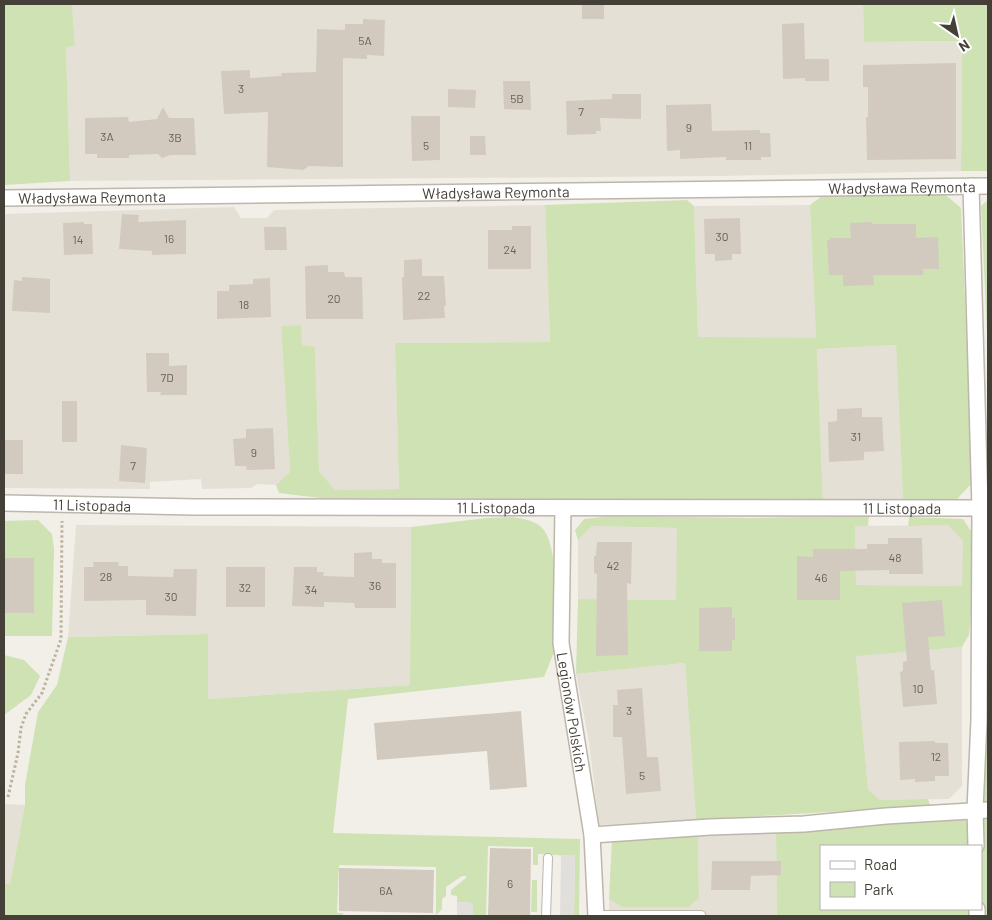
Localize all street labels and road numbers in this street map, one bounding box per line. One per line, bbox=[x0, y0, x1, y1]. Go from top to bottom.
street label: Władysława Reymonta bbox=[828, 177, 976, 197]
street label: Władysława Reymonta bbox=[422, 182, 570, 202]
street label: Władysława Reymonta bbox=[18, 187, 166, 207]
street label: 11 Listopada bbox=[53, 495, 131, 515]
street label: 11 Listopada bbox=[457, 498, 535, 516]
street label: 11 Listopada bbox=[863, 499, 941, 517]
street label: Legionów Polskich bbox=[554, 651, 591, 773]

